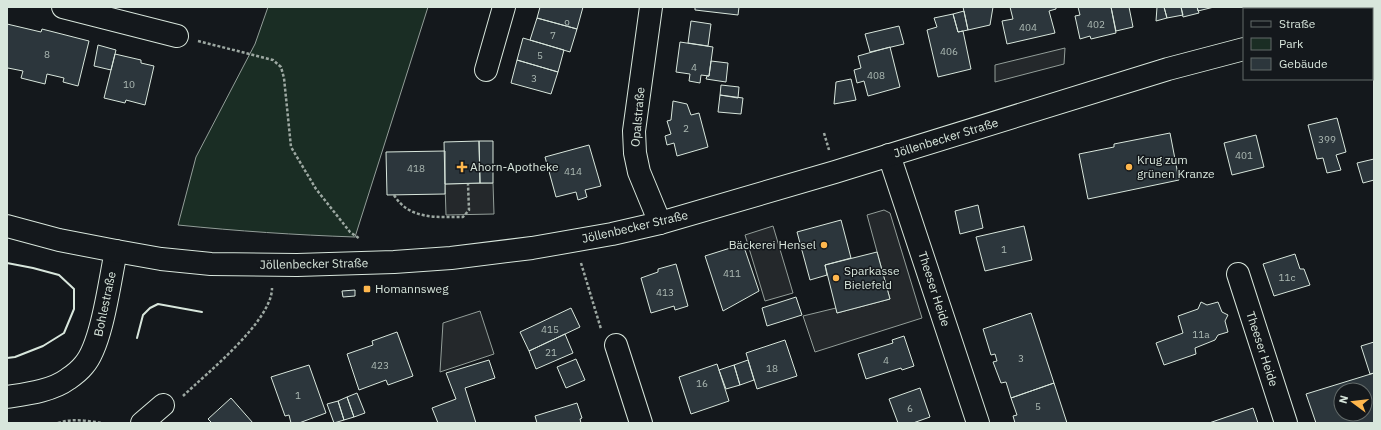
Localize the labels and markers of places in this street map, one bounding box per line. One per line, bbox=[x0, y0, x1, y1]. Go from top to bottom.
place label: Krug zum grünen Kranze bbox=[1137, 152, 1215, 181]
place label: Ahorn-Apotheke bbox=[470, 159, 559, 174]
marker: Ahorn-Apotheke bbox=[457, 162, 467, 172]
marker: Krug zum grünen Kranze bbox=[1124, 162, 1134, 172]
place label: Bäckerei Hensel bbox=[729, 237, 816, 252]
marker: Bäckerei Hensel bbox=[819, 240, 829, 250]
place label: Sparkasse Bielefeld bbox=[844, 263, 900, 292]
marker: Sparkasse Bielefeld bbox=[831, 273, 841, 283]
place label: Homannsweg bbox=[375, 281, 449, 296]
marker: Homannsweg bbox=[362, 284, 372, 294]

